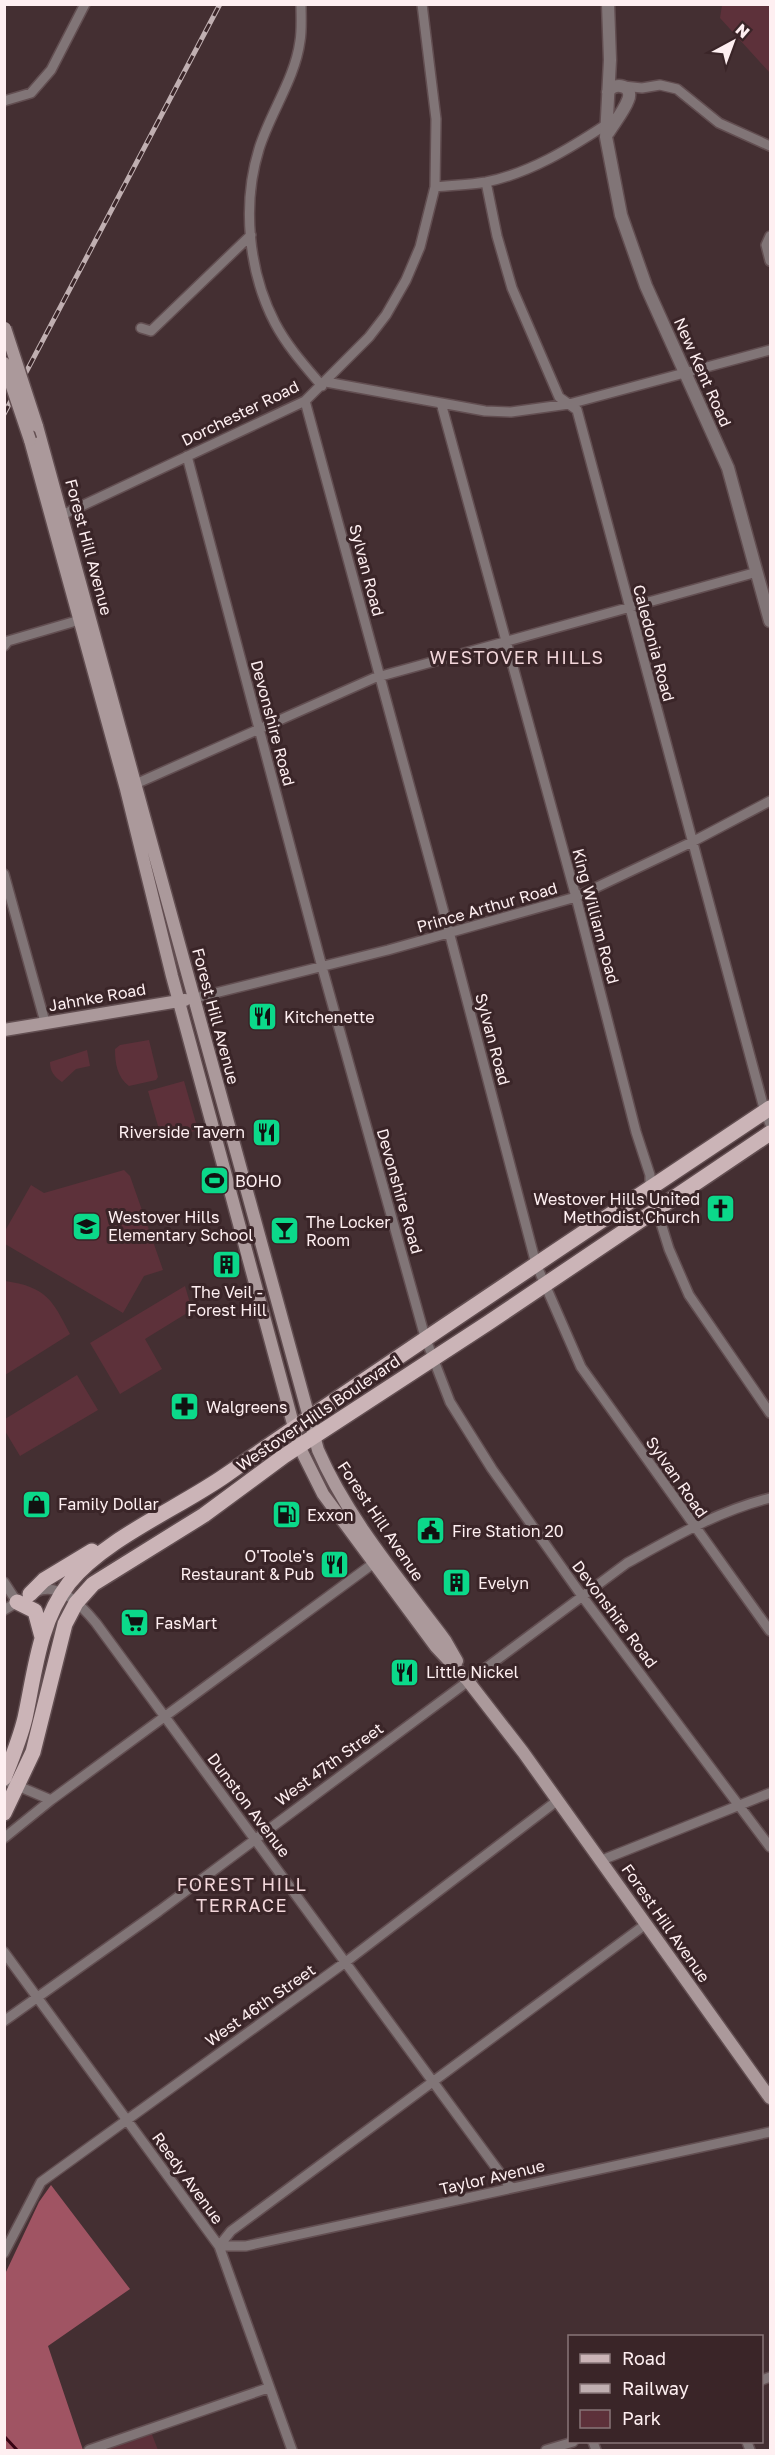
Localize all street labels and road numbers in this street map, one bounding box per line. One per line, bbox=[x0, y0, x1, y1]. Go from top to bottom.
street label: New Kent Road bbox=[670, 314, 736, 430]
street label: Dorchester Road bbox=[178, 376, 302, 450]
street label: Forest Hill Avenue bbox=[61, 477, 117, 617]
street label: Sylvan Road bbox=[345, 522, 389, 618]
street label: Caledonia Road bbox=[629, 582, 679, 704]
street label: Devonshire Road bbox=[247, 658, 299, 788]
street label: King William Road bbox=[568, 846, 624, 986]
street label: Prince Arthur Road bbox=[414, 877, 560, 937]
street label: Forest Hill Avenue bbox=[188, 946, 244, 1086]
street label: Jahnke Road bbox=[47, 979, 147, 1015]
street label: Sylvan Road bbox=[471, 991, 515, 1087]
street label: Devonshire Road bbox=[373, 1126, 427, 1256]
street label: Westover Hills Boulevard bbox=[232, 1351, 404, 1475]
street label: Sylvan Road bbox=[642, 1433, 712, 1521]
street label: Forest Hill Avenue bbox=[333, 1457, 429, 1585]
street label: Devonshire Road bbox=[568, 1556, 662, 1672]
street label: West 47th Street bbox=[271, 1718, 387, 1810]
street label: Dunston Avenue bbox=[203, 1749, 295, 1861]
street label: Forest Hill Avenue bbox=[618, 1860, 714, 1986]
street label: West 46th Street bbox=[201, 1960, 319, 2050]
street label: Reedy Avenue bbox=[148, 2128, 228, 2228]
street label: Taylor Avenue bbox=[437, 2155, 547, 2199]

